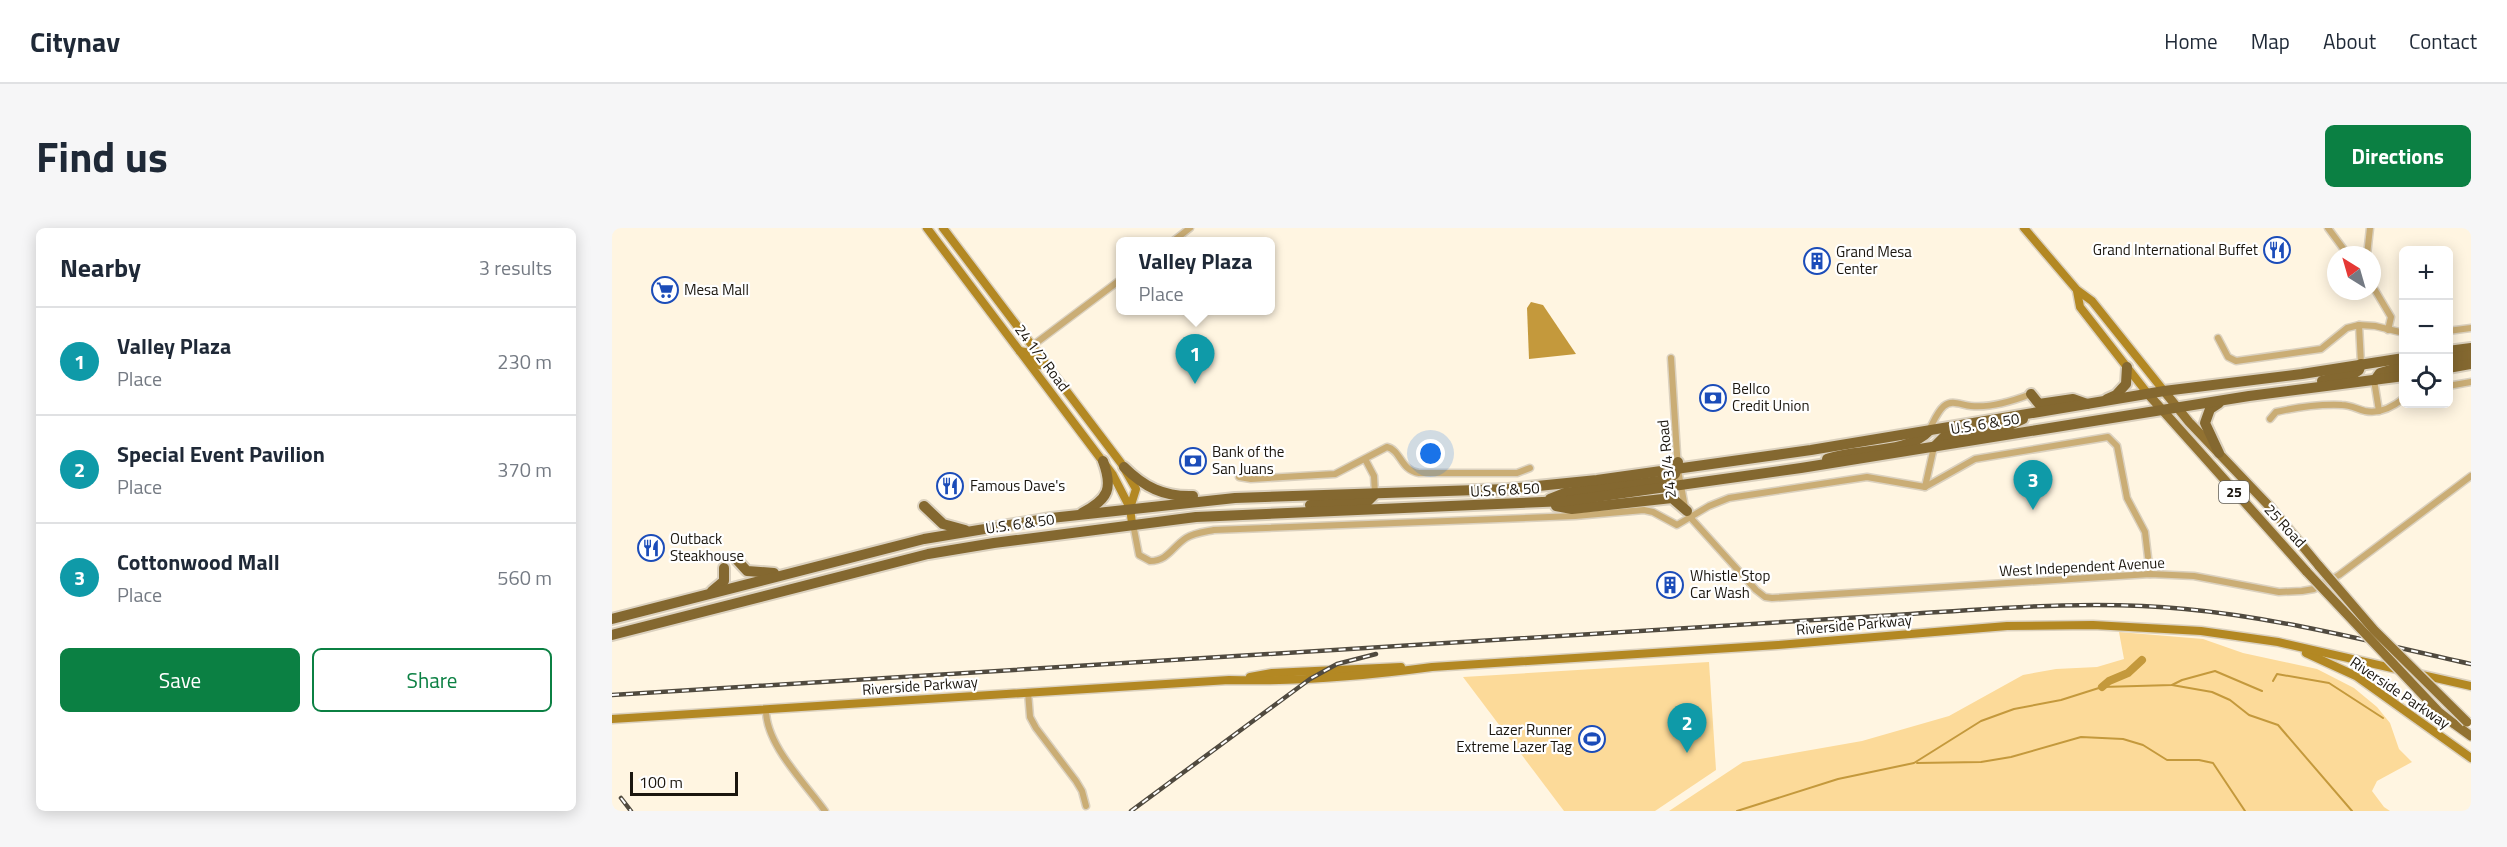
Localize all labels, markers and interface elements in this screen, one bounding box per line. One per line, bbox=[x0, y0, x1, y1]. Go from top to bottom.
text: Citynav bbox=[30, 20, 120, 63]
text: Home bbox=[2164, 25, 2218, 57]
text: Map bbox=[2251, 25, 2290, 57]
text: About bbox=[2323, 25, 2376, 57]
text: Contact bbox=[2409, 25, 2477, 57]
text: Find us bbox=[36, 124, 168, 188]
button: Directions bbox=[2325, 125, 2471, 187]
restaurant icon: Grand International Buffet bbox=[2262, 235, 2292, 265]
popup bbox=[1116, 237, 1275, 315]
place label: Grand International Buffet bbox=[2093, 238, 2259, 261]
place label: Grand Mesa Center bbox=[1836, 240, 1912, 280]
text: Valley Plaza bbox=[1138, 244, 1253, 278]
building icon: Grand Mesa Center bbox=[1802, 246, 1832, 276]
north arrow bbox=[2327, 246, 2381, 300]
map controls bbox=[2399, 246, 2453, 408]
button: + bbox=[2399, 246, 2453, 300]
text: Nearby bbox=[60, 248, 141, 287]
text: 3 results bbox=[479, 252, 552, 283]
supermarket icon: Mesa Mall bbox=[650, 275, 680, 305]
place label: Mesa Mall bbox=[684, 278, 749, 301]
text: Place bbox=[1138, 278, 1184, 309]
button: − bbox=[2399, 300, 2453, 354]
street label: 24 1/2 Road bbox=[1009, 319, 1075, 396]
text: Valley Plaza bbox=[117, 329, 231, 363]
pin: 1 bbox=[1176, 334, 1214, 384]
text: 1 bbox=[74, 346, 85, 377]
text: 230 m bbox=[497, 346, 552, 377]
button: locate bbox=[2399, 354, 2453, 408]
text: Place bbox=[117, 363, 162, 394]
place label: Bellco Credit Union bbox=[1732, 377, 1809, 417]
bank icon: Bellco Credit Union bbox=[1698, 383, 1728, 413]
street label: U.S. 6 & 50 bbox=[1949, 407, 2021, 440]
street label: 24 3/4 Road bbox=[1651, 419, 1682, 499]
text: Special Event Pavilion bbox=[117, 437, 325, 471]
your location bbox=[1416, 439, 1445, 468]
place label: Bank of the San Juans bbox=[1212, 440, 1284, 480]
bank icon: Bank of the San Juans bbox=[1178, 446, 1208, 476]
text: 2 bbox=[74, 454, 85, 485]
text: 370 m bbox=[497, 454, 552, 485]
pin: 3 bbox=[2014, 460, 2052, 510]
text: Place bbox=[117, 471, 162, 502]
restaurant icon: Famous Dave's bbox=[935, 471, 965, 501]
place label: Famous Dave's bbox=[970, 474, 1065, 497]
street label: U.S. 6 & 50 bbox=[1470, 476, 1540, 503]
road number: 25 bbox=[2219, 481, 2249, 503]
street label: 25 Road bbox=[2259, 499, 2312, 553]
street label: U.S. 6 & 50 bbox=[984, 507, 1056, 540]
place label: Outback Steakhouse bbox=[670, 527, 744, 567]
restaurant icon: Outback Steakhouse bbox=[636, 533, 666, 563]
text: Cottonwood Mall bbox=[117, 545, 280, 579]
street label: West Independent Avenue bbox=[1999, 551, 2165, 582]
text: 3 bbox=[74, 562, 85, 593]
text: 560 m bbox=[497, 562, 552, 593]
place label: Whistle Stop Car Wash bbox=[1690, 564, 1770, 604]
building icon: Whistle Stop Car Wash bbox=[1655, 570, 1685, 600]
text: Place bbox=[117, 579, 162, 610]
street label: Riverside Parkway bbox=[1795, 608, 1913, 641]
button: Save bbox=[60, 648, 300, 712]
button: Share bbox=[312, 648, 552, 712]
street label: Riverside Parkway bbox=[2346, 651, 2455, 735]
street label: Riverside Parkway bbox=[861, 670, 979, 701]
pin: 2 bbox=[1668, 704, 1706, 753]
place label: Lazer Runner Extreme Lazer Tag bbox=[1456, 718, 1572, 758]
sports icon: Lazer Runner Extreme Lazer Tag bbox=[1577, 724, 1607, 754]
scale bar bbox=[630, 769, 738, 796]
text: 100 m bbox=[639, 770, 683, 794]

